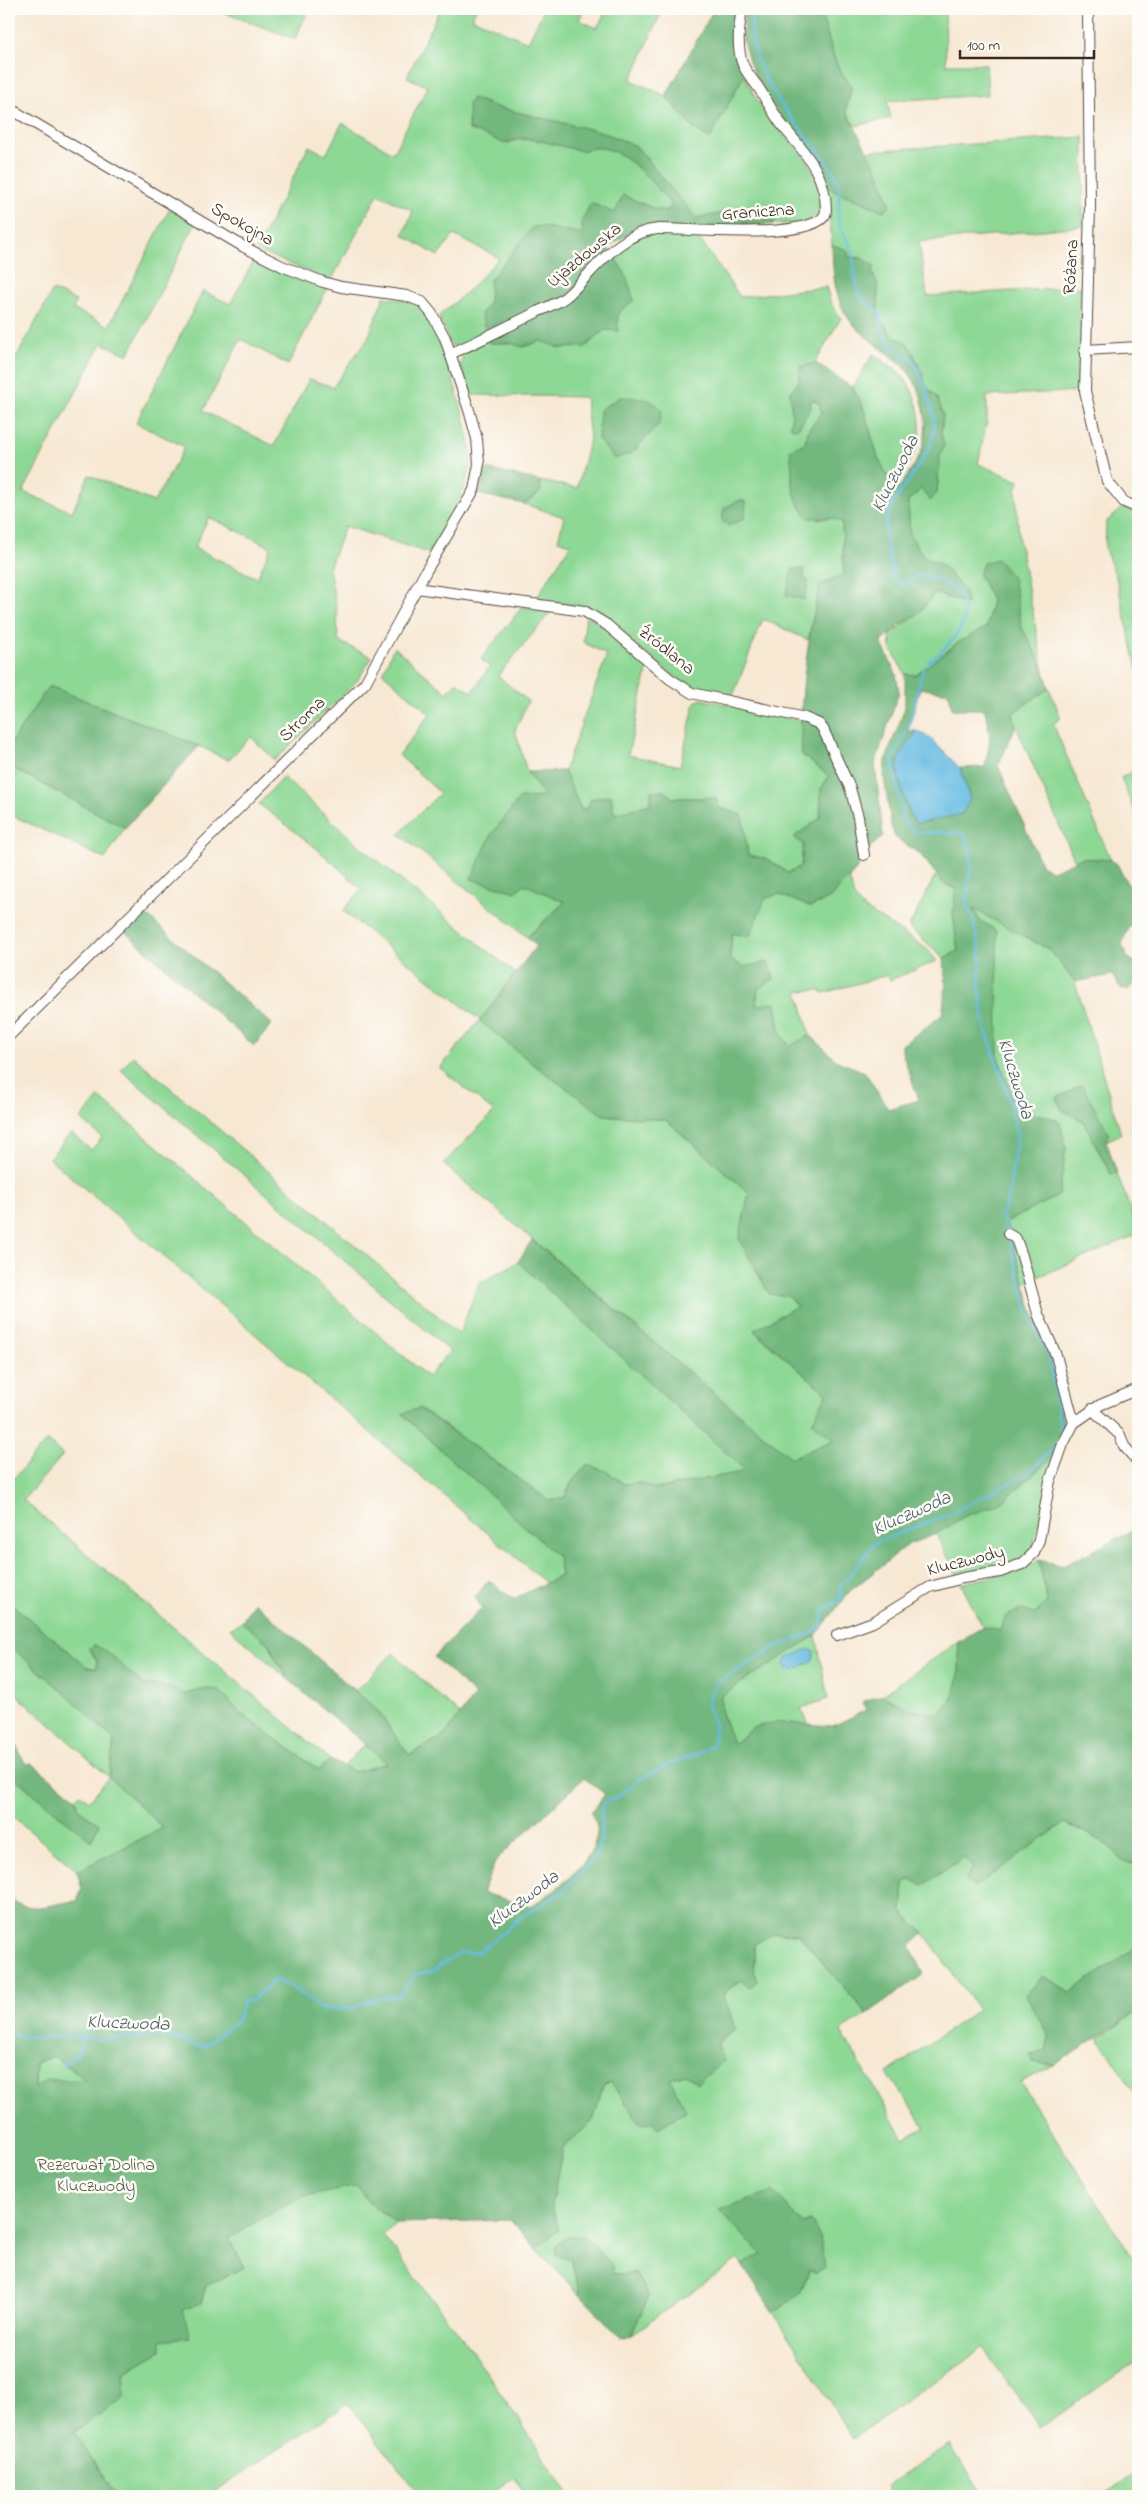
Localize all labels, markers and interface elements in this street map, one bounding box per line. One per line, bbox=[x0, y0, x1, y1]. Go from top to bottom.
scale bar bbox=[960, 28, 1093, 60]
text: 100 m bbox=[967, 35, 1000, 57]
street label: Spokojna bbox=[206, 196, 278, 254]
street label: Graniczna bbox=[721, 197, 795, 229]
street label: Ujazdowska bbox=[542, 217, 628, 295]
street label: Różana bbox=[1058, 239, 1086, 295]
water label: Kluczwoda bbox=[865, 430, 927, 517]
street label: Źródlana bbox=[632, 620, 700, 682]
street label: Stroma bbox=[274, 691, 332, 749]
water label: Kluczwoda bbox=[990, 1036, 1040, 1123]
water label: Kluczwoda bbox=[869, 1485, 956, 1543]
street label: Kluczwody bbox=[925, 1540, 1007, 1584]
water label: Kluczwoda bbox=[483, 1864, 566, 1936]
water label: Kluczwoda bbox=[86, 2009, 171, 2039]
park label: Rezerwat Dolina Kluczwody bbox=[37, 2153, 155, 2200]

